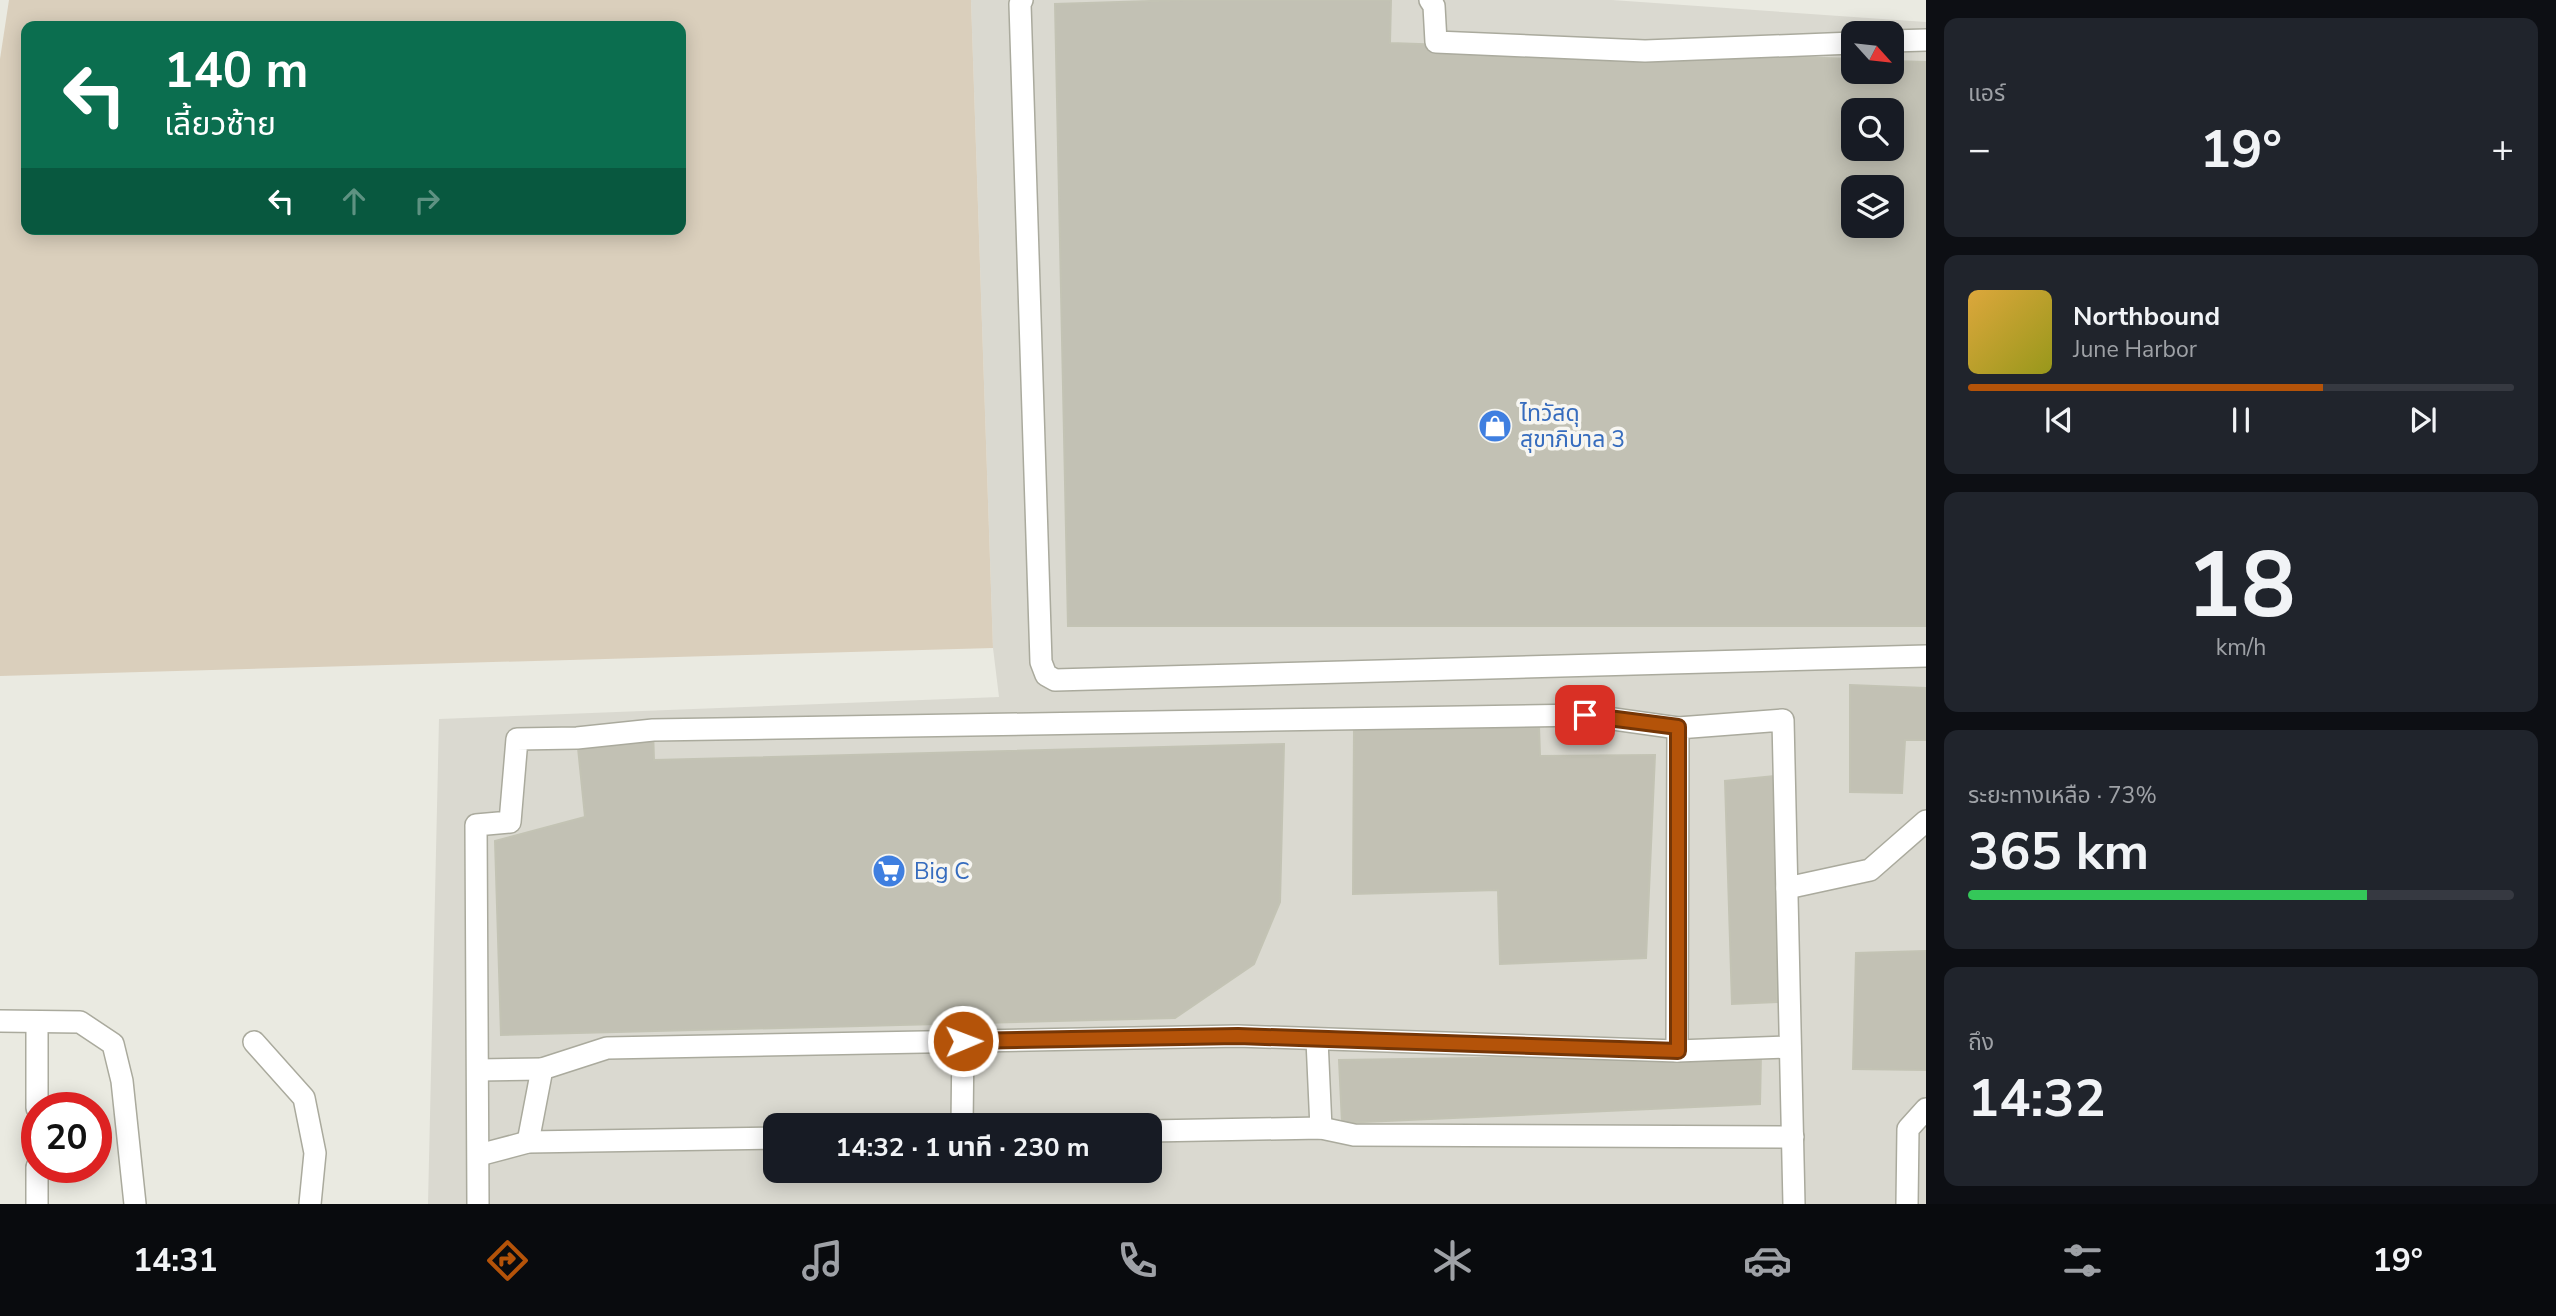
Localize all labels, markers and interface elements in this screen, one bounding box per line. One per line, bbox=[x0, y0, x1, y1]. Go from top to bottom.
north arrow bbox=[1841, 21, 1904, 84]
map controls bbox=[1841, 21, 1904, 238]
text: 140 m bbox=[164, 37, 308, 104]
icon: left bbox=[49, 49, 140, 140]
text: แอร์ bbox=[1968, 78, 2005, 109]
button: search bbox=[1841, 98, 1904, 161]
text: เลี้ยวซ้าย bbox=[164, 103, 276, 146]
text: 19° bbox=[2200, 114, 2282, 185]
text: − bbox=[1968, 124, 1991, 175]
text: + bbox=[2491, 124, 2514, 175]
button: layers bbox=[1841, 175, 1904, 238]
icon: left bbox=[262, 182, 300, 220]
icon: ahead bbox=[335, 182, 373, 220]
icon: right bbox=[408, 182, 446, 220]
text: Northbound bbox=[2073, 299, 2220, 334]
text: June Harbor bbox=[2073, 334, 2197, 365]
place label: ไทวัสดุ สุขาภิบาล 3 bbox=[1519, 398, 1625, 455]
icon: previous bbox=[2040, 401, 2078, 439]
icon: pause bbox=[2222, 401, 2260, 439]
icon: next bbox=[2404, 401, 2442, 439]
shop icon: ไทวัสดุ สุขาภิบาล 3 bbox=[1476, 407, 1514, 445]
text: 18 bbox=[2186, 524, 2296, 648]
text: km/h bbox=[2216, 632, 2266, 663]
pin bbox=[1555, 685, 1615, 745]
icon: arrive bbox=[1566, 696, 1604, 734]
text: ระยะทางเหลือ · 73% bbox=[1968, 780, 2157, 811]
text: 365 km bbox=[1968, 816, 2149, 887]
supermarket icon: Big C bbox=[870, 852, 908, 890]
place label: Big C bbox=[914, 856, 970, 887]
position arrow bbox=[926, 1004, 1000, 1078]
text: ถึง bbox=[1968, 1027, 1994, 1058]
text: 14:32 bbox=[1968, 1063, 2106, 1134]
speed limit sign: 20 bbox=[21, 1092, 112, 1183]
text: 14:32 · 1 นาที · 230 m bbox=[836, 1130, 1089, 1165]
icon: directions bbox=[483, 1236, 532, 1285]
icon: music bbox=[798, 1236, 847, 1285]
icon: phone bbox=[1113, 1236, 1162, 1285]
icon: climate bbox=[1428, 1236, 1477, 1285]
icon: car bbox=[1743, 1236, 1792, 1285]
icon: filters bbox=[2058, 1236, 2107, 1285]
text: 14:31 bbox=[133, 1239, 218, 1282]
text: 19° bbox=[2372, 1239, 2423, 1282]

